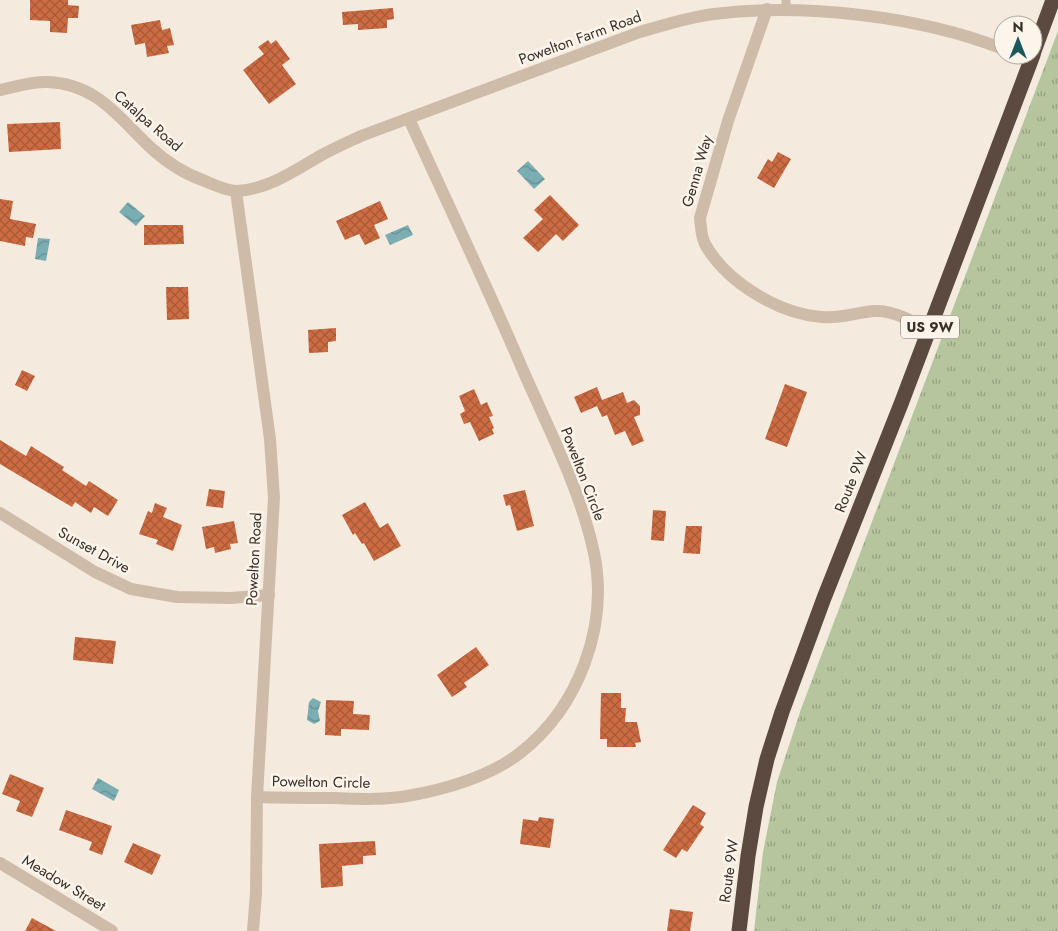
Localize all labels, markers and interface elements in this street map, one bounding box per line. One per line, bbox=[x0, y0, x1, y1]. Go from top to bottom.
street label: Powelton Farm Road bbox=[516, 6, 644, 70]
north arrow bbox=[993, 15, 1043, 65]
text: N bbox=[1012, 17, 1024, 37]
street label: Catalpa Road bbox=[109, 85, 187, 157]
street label: Genna Way bbox=[676, 132, 718, 210]
road number: US 9W bbox=[901, 316, 959, 338]
street label: Powelton Circle bbox=[555, 424, 611, 524]
street label: Route 9W bbox=[829, 448, 873, 516]
street label: Powelton Road bbox=[241, 512, 267, 606]
street label: Sunset Drive bbox=[54, 521, 134, 579]
street label: Powelton Circle bbox=[272, 770, 371, 794]
street label: Route 9W bbox=[714, 838, 744, 904]
street label: Meadow Street bbox=[18, 849, 110, 917]

